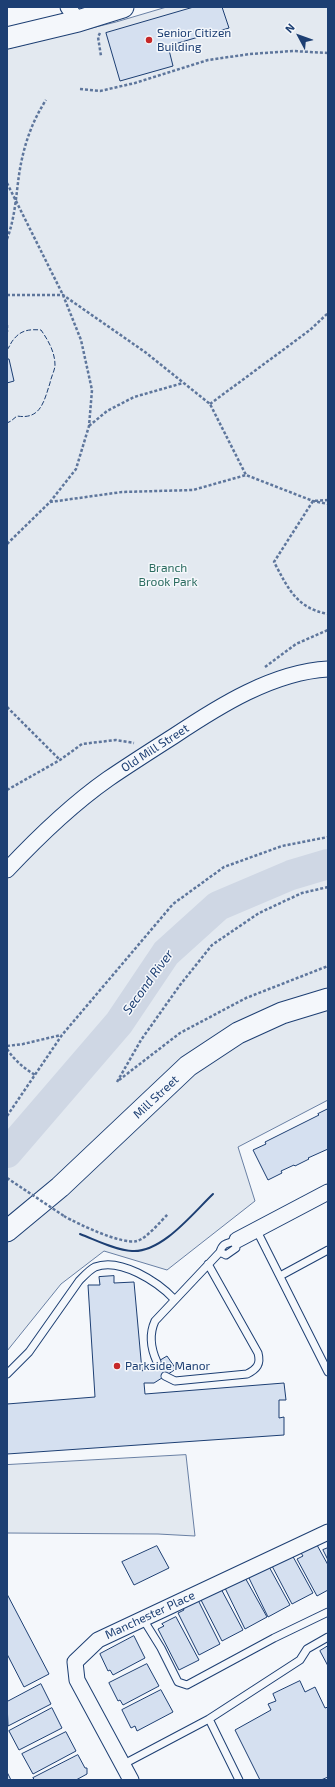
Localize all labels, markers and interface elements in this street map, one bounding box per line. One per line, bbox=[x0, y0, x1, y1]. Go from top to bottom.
north arrow bbox=[279, 16, 319, 56]
text: N bbox=[282, 21, 297, 35]
place label: Senior Citizen Building bbox=[157, 26, 231, 54]
marker: Senior Citizen Building bbox=[144, 35, 154, 45]
park label: Branch Brook Park bbox=[138, 561, 198, 589]
street label: Old Mill Street bbox=[118, 721, 192, 775]
water label: Second River bbox=[119, 947, 177, 1017]
street label: Mill Street bbox=[130, 1072, 182, 1122]
place label: Parkside Manor bbox=[125, 1359, 210, 1373]
marker: Parkside Manor bbox=[112, 1361, 122, 1371]
street label: Manchester Place bbox=[103, 1588, 197, 1642]

